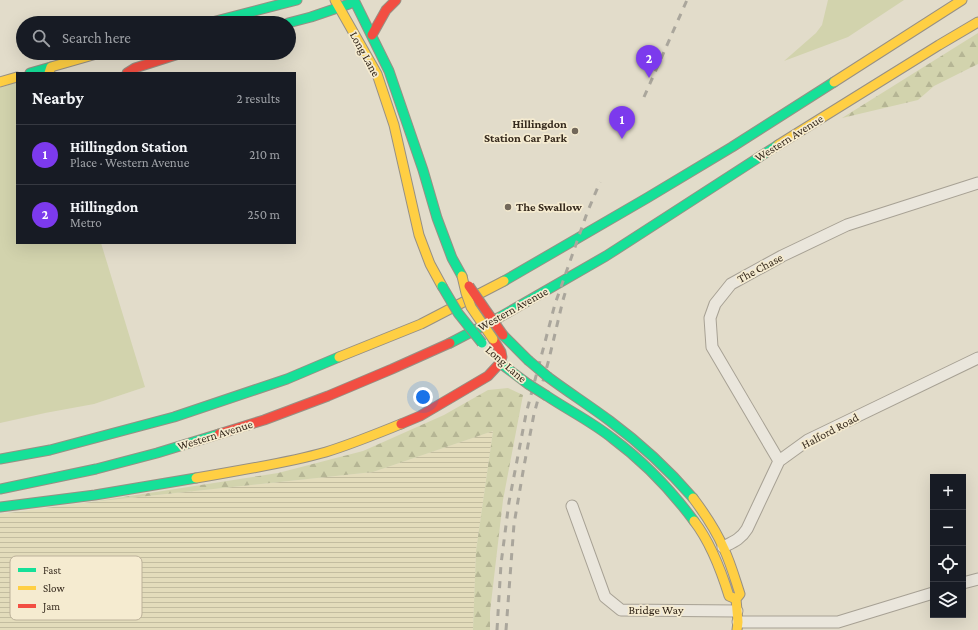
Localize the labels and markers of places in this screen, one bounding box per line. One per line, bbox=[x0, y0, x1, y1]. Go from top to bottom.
pin: 2 bbox=[636, 45, 662, 78]
pin: 1 bbox=[609, 106, 635, 139]
place label: Hillingdon Station Car Park bbox=[484, 117, 567, 145]
marker: Hillingdon Station Car Park bbox=[570, 126, 580, 136]
place label: The Swallow bbox=[516, 200, 582, 214]
marker: The Swallow bbox=[503, 202, 513, 212]

